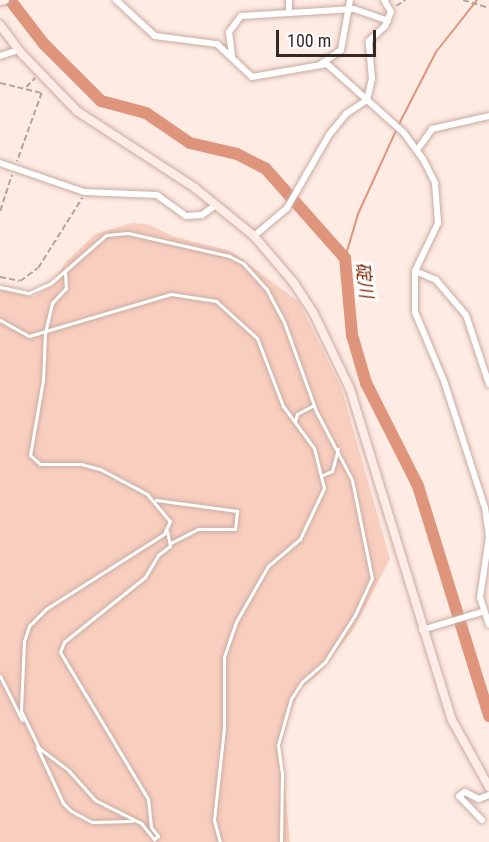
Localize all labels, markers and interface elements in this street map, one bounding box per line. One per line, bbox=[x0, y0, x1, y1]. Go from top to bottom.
scale bar bbox=[279, 18, 380, 56]
text: 100 m bbox=[287, 30, 331, 51]
water label: 碇川 bbox=[351, 261, 377, 299]

